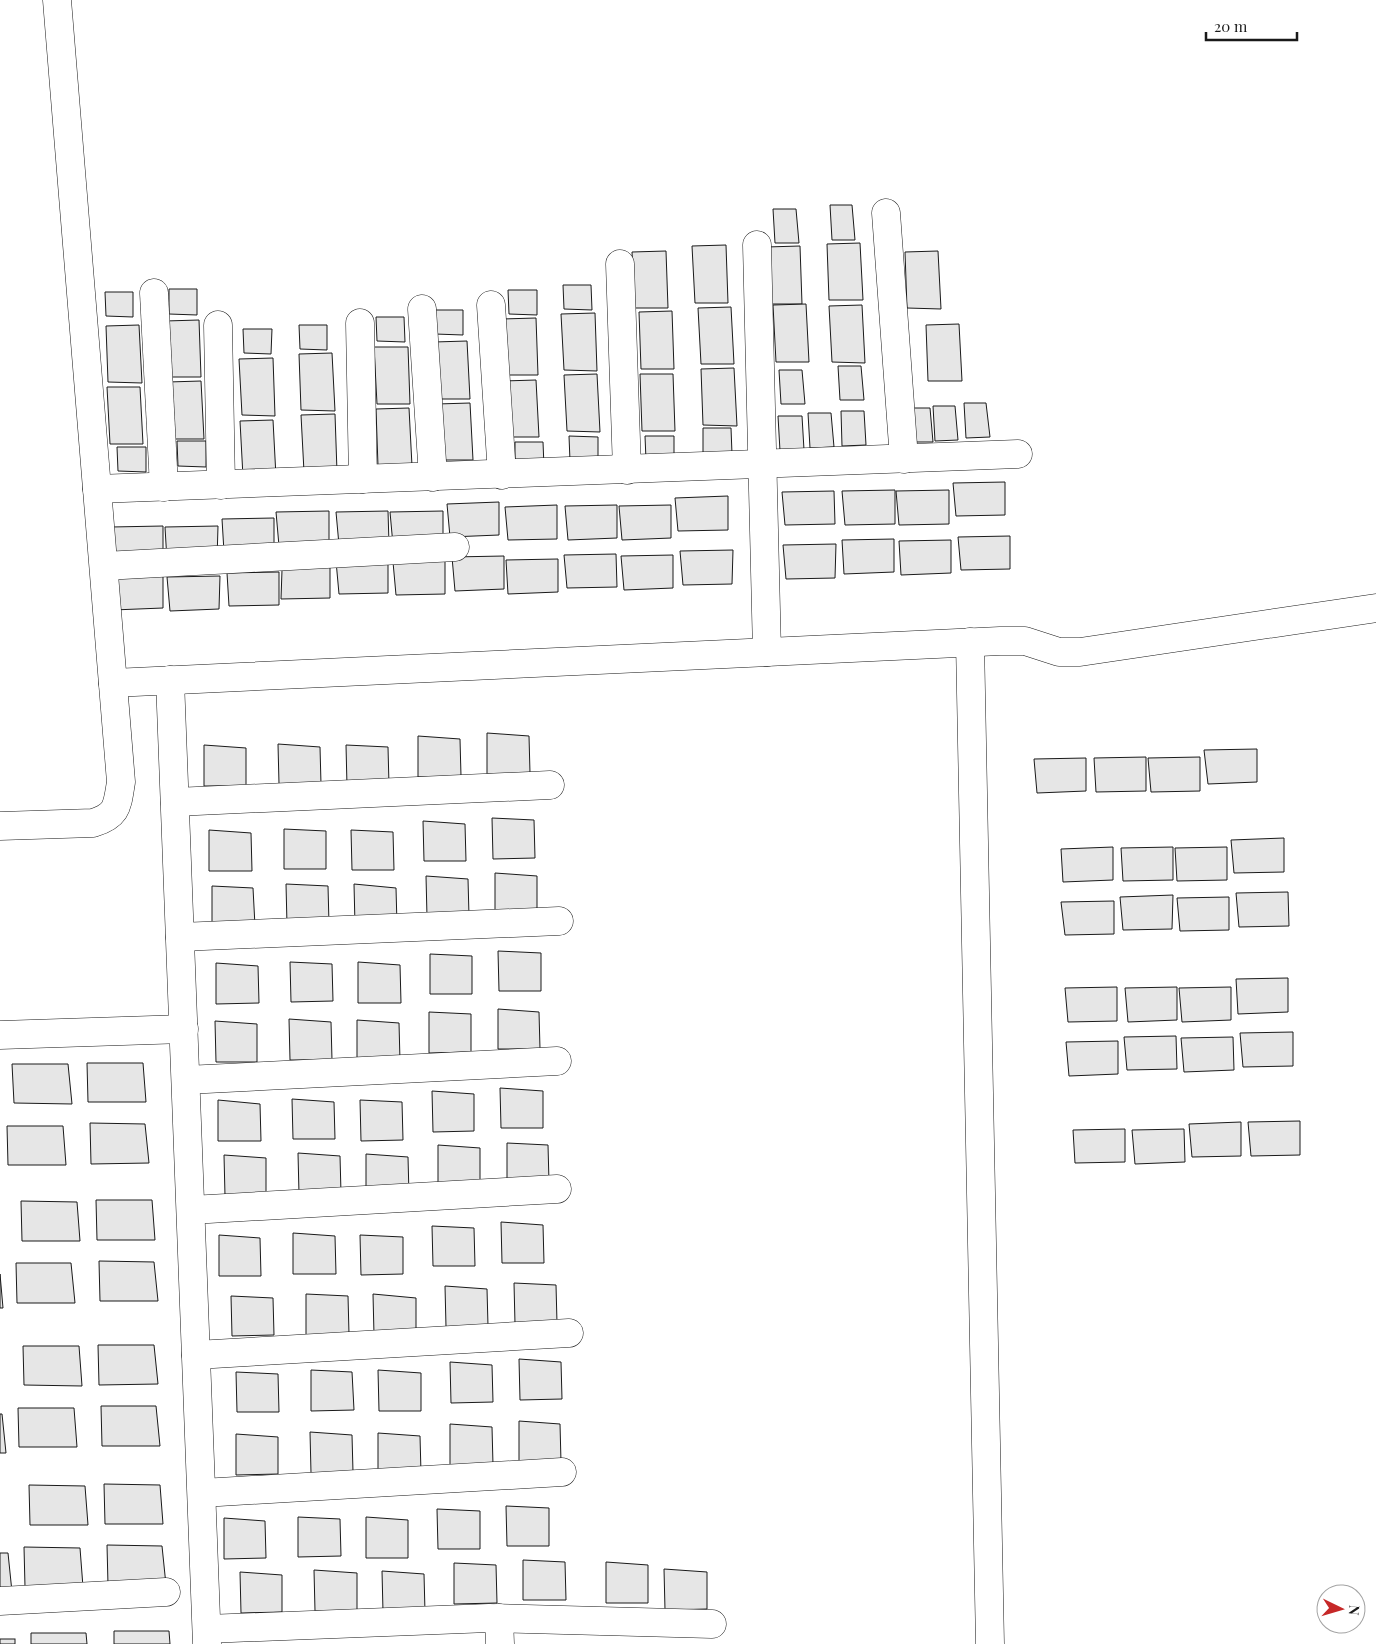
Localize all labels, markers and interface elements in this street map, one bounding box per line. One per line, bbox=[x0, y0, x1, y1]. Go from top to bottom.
scale bar bbox=[1206, 10, 1297, 42]
text: 20 m bbox=[1214, 16, 1248, 36]
north arrow bbox=[1316, 1584, 1366, 1634]
text: N bbox=[1345, 1604, 1364, 1616]

